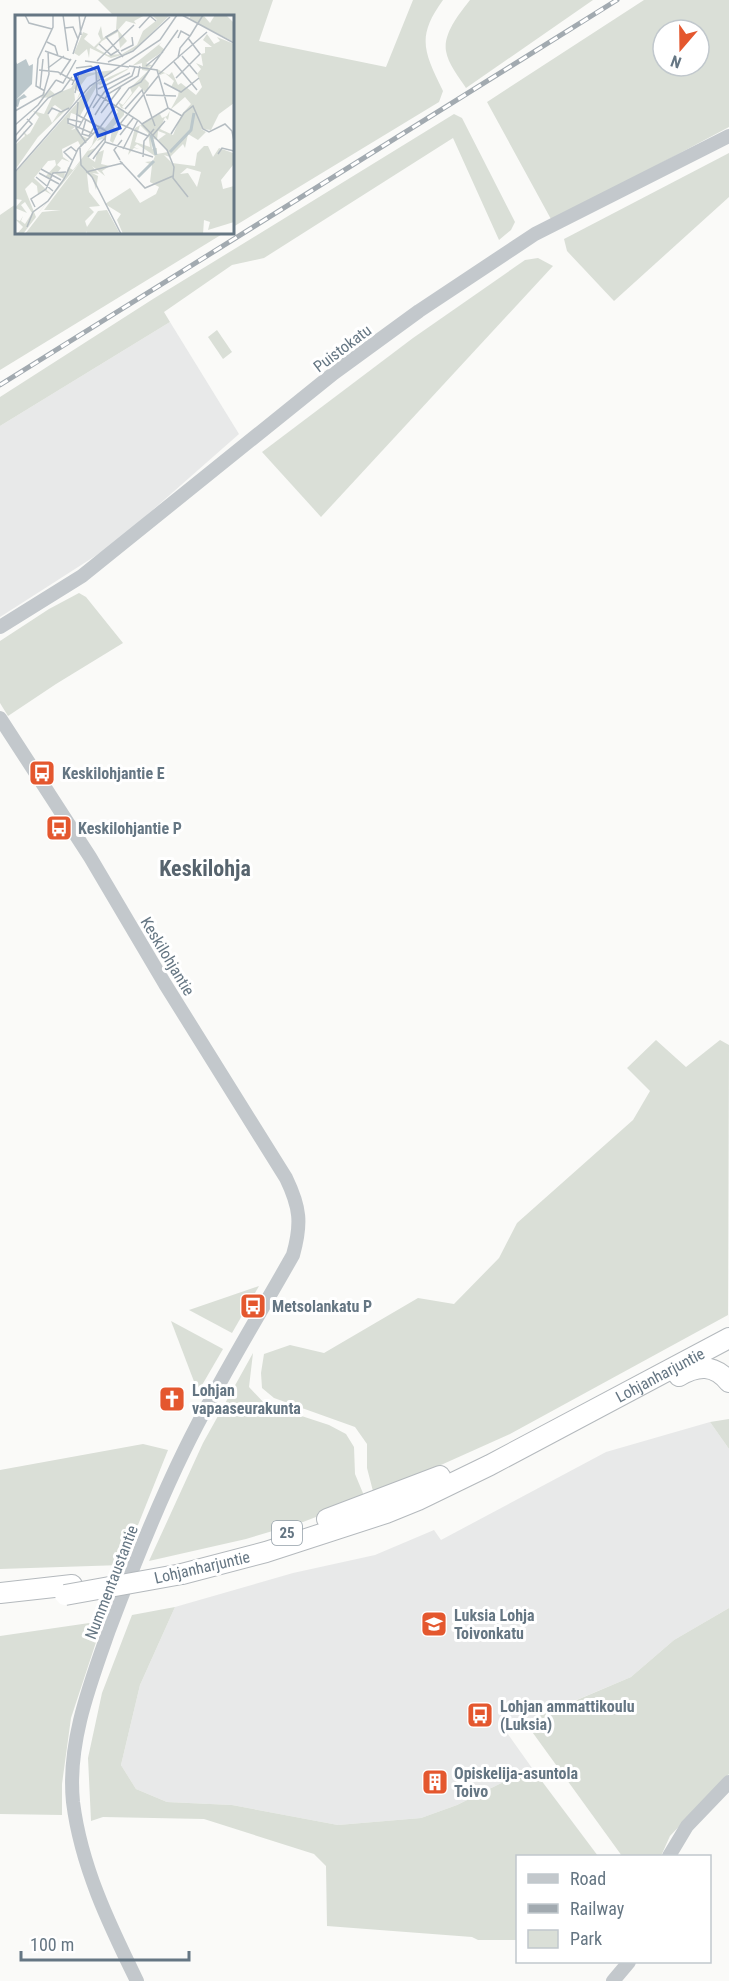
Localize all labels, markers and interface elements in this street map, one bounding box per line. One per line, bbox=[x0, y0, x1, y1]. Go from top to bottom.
inset map bbox=[15, 15, 234, 234]
north arrow bbox=[651, 18, 711, 78]
text: N bbox=[668, 51, 684, 72]
street label: Puistokatu bbox=[310, 320, 375, 376]
bus stop icon: Keskilohjantie E bbox=[27, 758, 57, 788]
place label: Keskilohjantie E bbox=[62, 764, 165, 783]
bus stop icon: Keskilohjantie P bbox=[44, 813, 74, 843]
place label: Keskilohjantie P bbox=[78, 819, 182, 838]
district label: Keskilohja bbox=[159, 856, 251, 881]
street label: Keskilohjantie bbox=[137, 913, 199, 999]
bus stop icon: Metsolankatu P bbox=[238, 1291, 268, 1321]
place label: Metsolankatu P bbox=[272, 1297, 372, 1316]
street label: Lohjanharjuntie bbox=[613, 1344, 708, 1406]
place label: Lohjan vapaaseurakunta bbox=[192, 1381, 301, 1418]
church icon: Lohjan vapaaseurakunta bbox=[157, 1384, 187, 1414]
road number: 25 bbox=[272, 1521, 302, 1545]
street label: Nummentaustantie bbox=[81, 1523, 142, 1642]
street label: Lohjanharjuntie bbox=[152, 1547, 252, 1588]
place label: Luksia Lohja Toivonkatu bbox=[454, 1606, 535, 1643]
school or university icon: Luksia Lohja Toivonkatu bbox=[419, 1609, 449, 1639]
place label: Lohjan ammattikoulu (Luksia) bbox=[500, 1697, 635, 1734]
bus stop icon: Lohjan ammattikoulu (Luksia) bbox=[465, 1700, 495, 1730]
place label: Opiskelija-asuntola Toivo bbox=[454, 1764, 579, 1801]
building icon: Opiskelija-asuntola Toivo bbox=[420, 1767, 450, 1797]
legend bbox=[516, 1855, 711, 1963]
text: Road bbox=[570, 1868, 606, 1889]
text: Railway bbox=[570, 1898, 625, 1919]
scale bar bbox=[21, 1924, 189, 1962]
text: Park bbox=[570, 1928, 602, 1949]
text: 100 m bbox=[30, 1934, 74, 1955]

